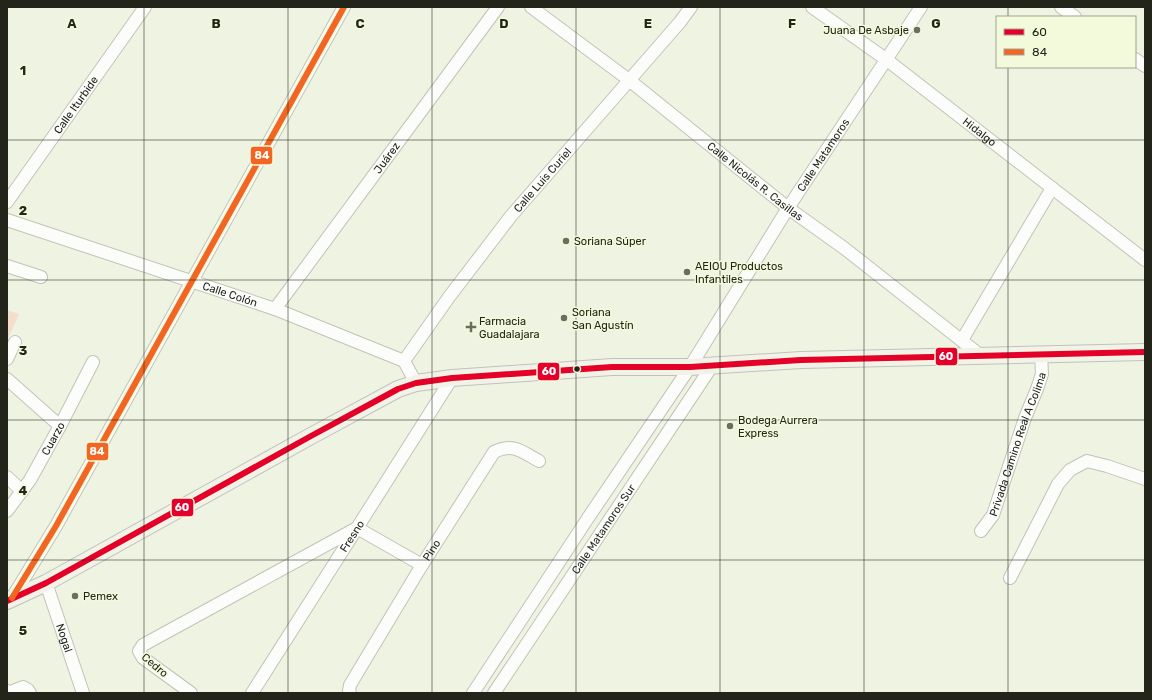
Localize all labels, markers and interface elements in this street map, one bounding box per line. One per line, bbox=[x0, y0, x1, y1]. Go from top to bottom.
text: A bbox=[67, 16, 77, 31]
text: B bbox=[211, 16, 221, 31]
text: C bbox=[355, 16, 365, 31]
text: D bbox=[499, 16, 509, 31]
text: E bbox=[644, 16, 652, 31]
text: F bbox=[788, 16, 796, 31]
text: G bbox=[931, 16, 941, 31]
legend bbox=[996, 16, 1136, 68]
place label: Juana De Asbaje bbox=[823, 24, 909, 37]
marker: Juana De Asbaje bbox=[912, 25, 922, 35]
text: 60 bbox=[1032, 25, 1047, 39]
text: 84 bbox=[1032, 45, 1048, 59]
text: 1 bbox=[20, 63, 26, 78]
street label: Calle Iturbide bbox=[51, 74, 101, 137]
street label: Hidalgo bbox=[960, 115, 999, 149]
street label: Calle Matamoros bbox=[795, 116, 853, 194]
street label: Calle Nicolás R. Casillas bbox=[704, 139, 806, 224]
street label: Juárez bbox=[371, 140, 403, 176]
line badge: 84 bbox=[250, 146, 273, 165]
street label: Calle Luis Curiel bbox=[511, 146, 574, 215]
text: 84 bbox=[255, 149, 270, 162]
text: 2 bbox=[19, 203, 27, 218]
place label: Soriana Súper bbox=[574, 235, 647, 248]
marker: Soriana Súper bbox=[561, 236, 571, 246]
place label: AEIOU Productos Infantiles bbox=[695, 260, 783, 286]
marker: AEIOU Productos Infantiles bbox=[682, 267, 692, 277]
street label: Calle Colón bbox=[201, 279, 259, 310]
place label: Soriana San Agustín bbox=[572, 306, 634, 332]
marker: Soriana San Agustín bbox=[559, 313, 569, 323]
place label: Farmacia Guadalajara bbox=[479, 315, 540, 341]
marker: Farmacia Guadalajara bbox=[466, 322, 476, 332]
text: 3 bbox=[19, 343, 28, 358]
line badge: 60 bbox=[935, 347, 958, 366]
text: 60 bbox=[939, 350, 953, 363]
line badge: 60 bbox=[537, 362, 560, 381]
unlabelled marker bbox=[572, 364, 582, 374]
text: 60 bbox=[542, 365, 556, 378]
street label: Privada Camino Real A Colima bbox=[987, 371, 1049, 518]
place label: Bodega Aurrera Express bbox=[738, 414, 818, 440]
street label: Cuarzo bbox=[39, 420, 68, 458]
marker: Bodega Aurrera Express bbox=[725, 421, 735, 431]
line badge: 84 bbox=[86, 442, 109, 461]
text: 84 bbox=[90, 445, 105, 458]
street label: Calle Matamoros Sur bbox=[569, 481, 639, 577]
text: 4 bbox=[19, 483, 28, 498]
line badge: 60 bbox=[171, 498, 194, 517]
text: 60 bbox=[175, 501, 189, 514]
street label: Fresno bbox=[337, 518, 367, 555]
street label: Pino bbox=[420, 537, 444, 563]
place label: Pemex bbox=[83, 590, 118, 603]
marker: Pemex bbox=[70, 591, 80, 601]
street label: Nogal bbox=[53, 622, 75, 654]
text: 5 bbox=[19, 623, 27, 638]
street label: Cedro bbox=[139, 651, 171, 680]

